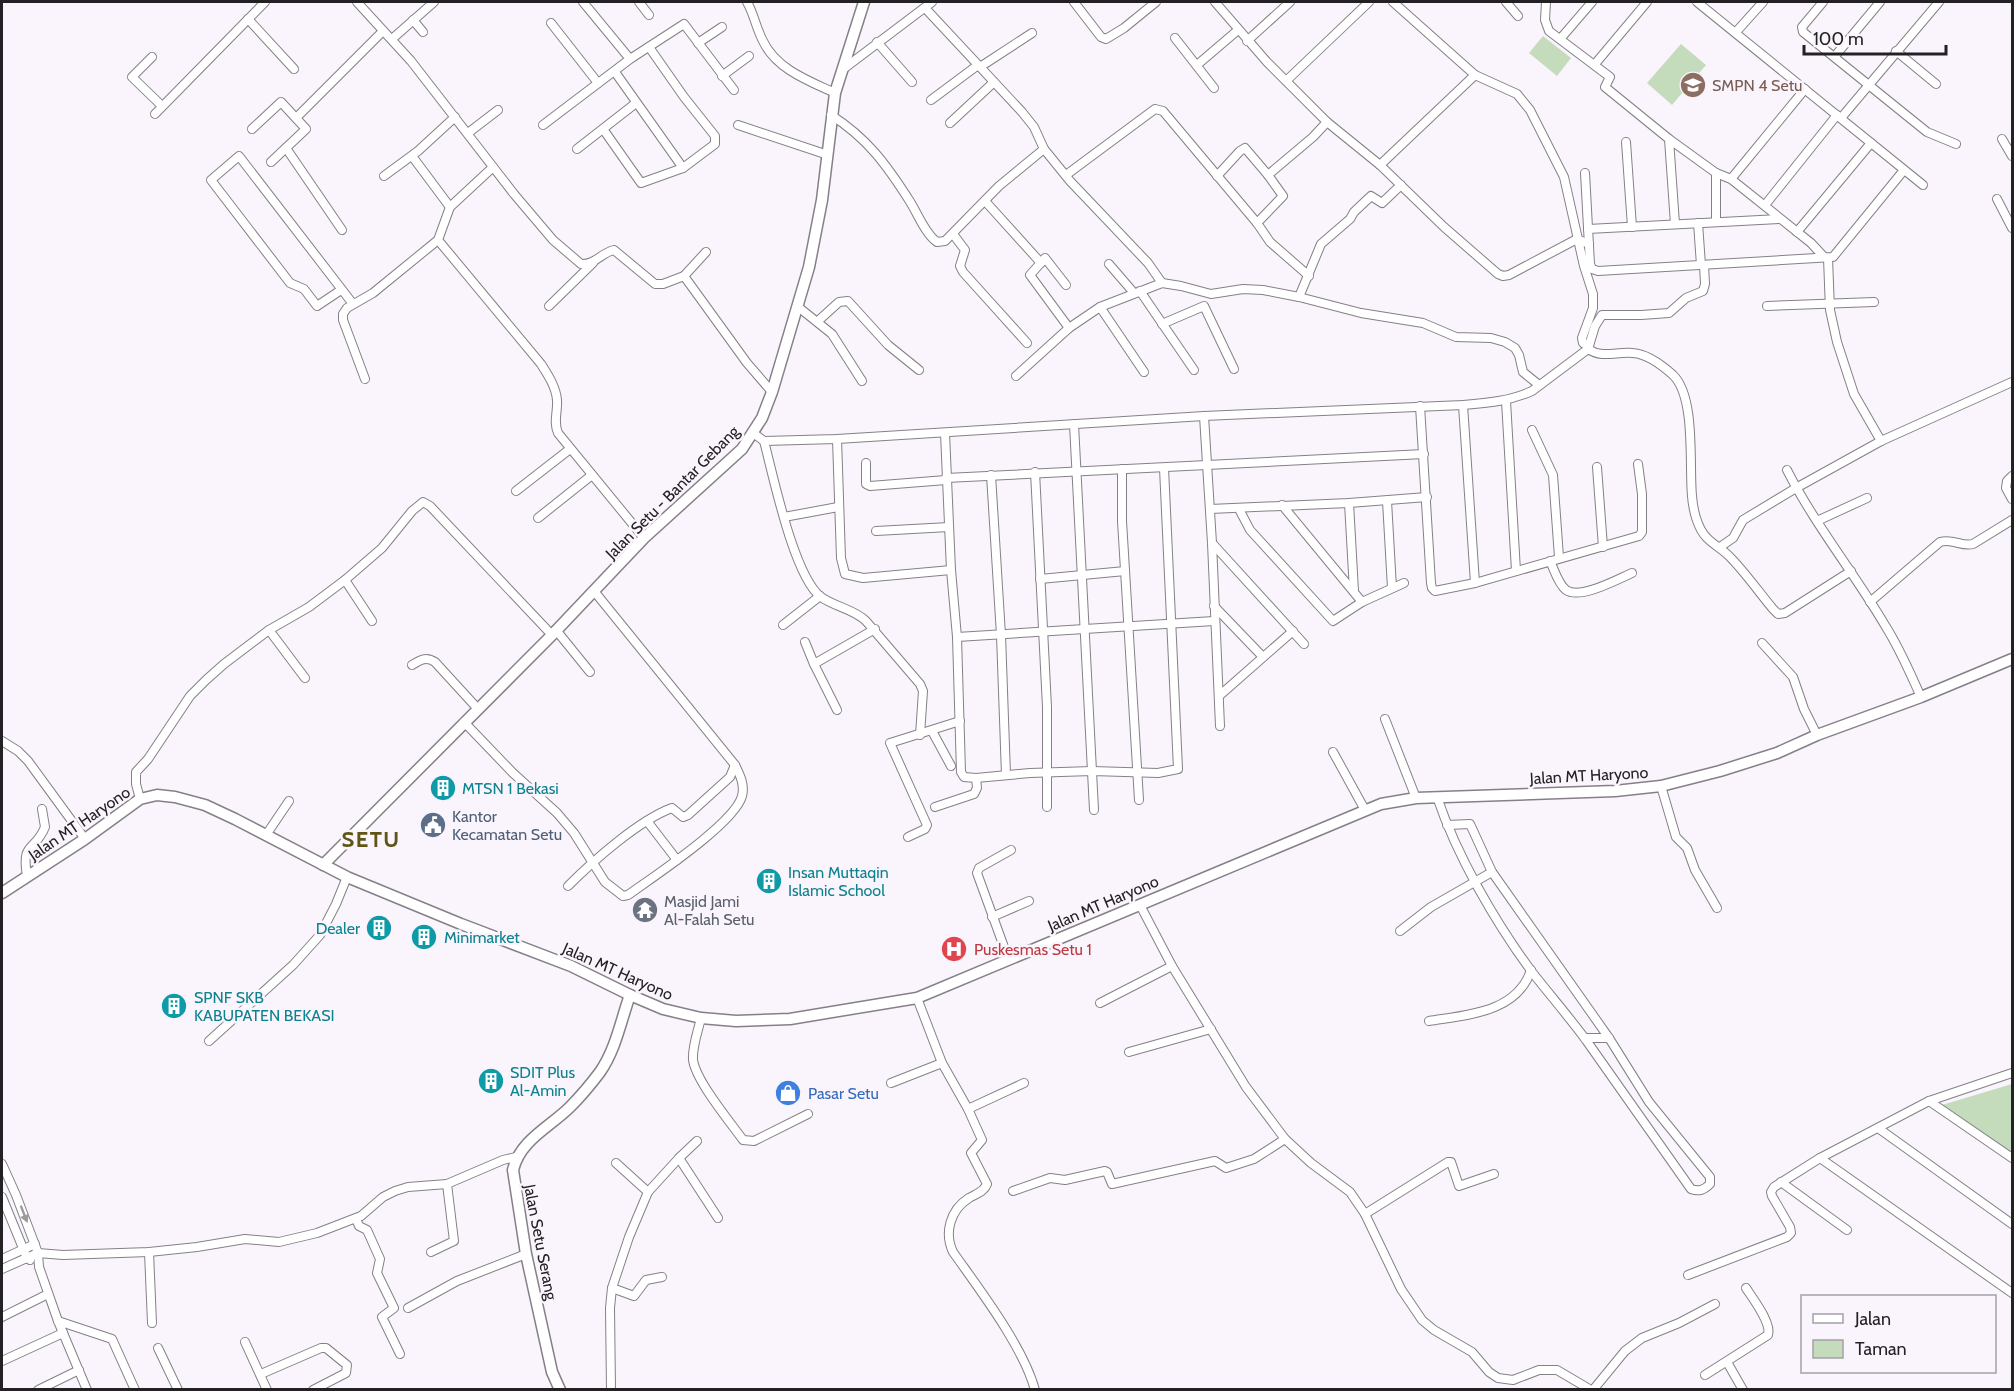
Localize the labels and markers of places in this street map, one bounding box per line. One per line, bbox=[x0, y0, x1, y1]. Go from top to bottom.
school or university icon: SMPN 4 Setu bbox=[1678, 70, 1708, 100]
place label: SMPN 4 Setu bbox=[1712, 76, 1802, 95]
building icon: MTSN 1 Bekasi bbox=[428, 773, 458, 803]
place label: MTSN 1 Bekasi bbox=[462, 779, 559, 798]
place label: Kantor Kecamatan Setu bbox=[452, 807, 562, 844]
public building icon: Kantor Kecamatan Setu bbox=[418, 810, 448, 840]
place label: Insan Muttaqin Islamic School bbox=[788, 863, 889, 900]
building icon: Insan Muttaqin Islamic School bbox=[754, 866, 784, 896]
place label: Masjid Jami Al-Falah Setu bbox=[664, 892, 754, 929]
temple icon: Masjid Jami Al-Falah Setu bbox=[630, 895, 660, 925]
building icon: Dealer bbox=[364, 913, 394, 943]
place label: Dealer bbox=[316, 919, 361, 938]
building icon: Minimarket bbox=[409, 922, 439, 952]
place label: Minimarket bbox=[444, 928, 520, 947]
hospital icon: Puskesmas Setu 1 bbox=[939, 934, 969, 964]
place label: Puskesmas Setu 1 bbox=[974, 940, 1092, 959]
place label: SPNF SKB KABUPATEN BEKASI bbox=[194, 988, 335, 1025]
building icon: SPNF SKB KABUPATEN BEKASI bbox=[159, 991, 189, 1021]
place label: SDIT Plus Al-Amin bbox=[510, 1063, 575, 1100]
building icon: SDIT Plus Al-Amin bbox=[476, 1066, 506, 1096]
shop icon: Pasar Setu bbox=[773, 1078, 803, 1108]
place label: Pasar Setu bbox=[808, 1084, 879, 1103]

